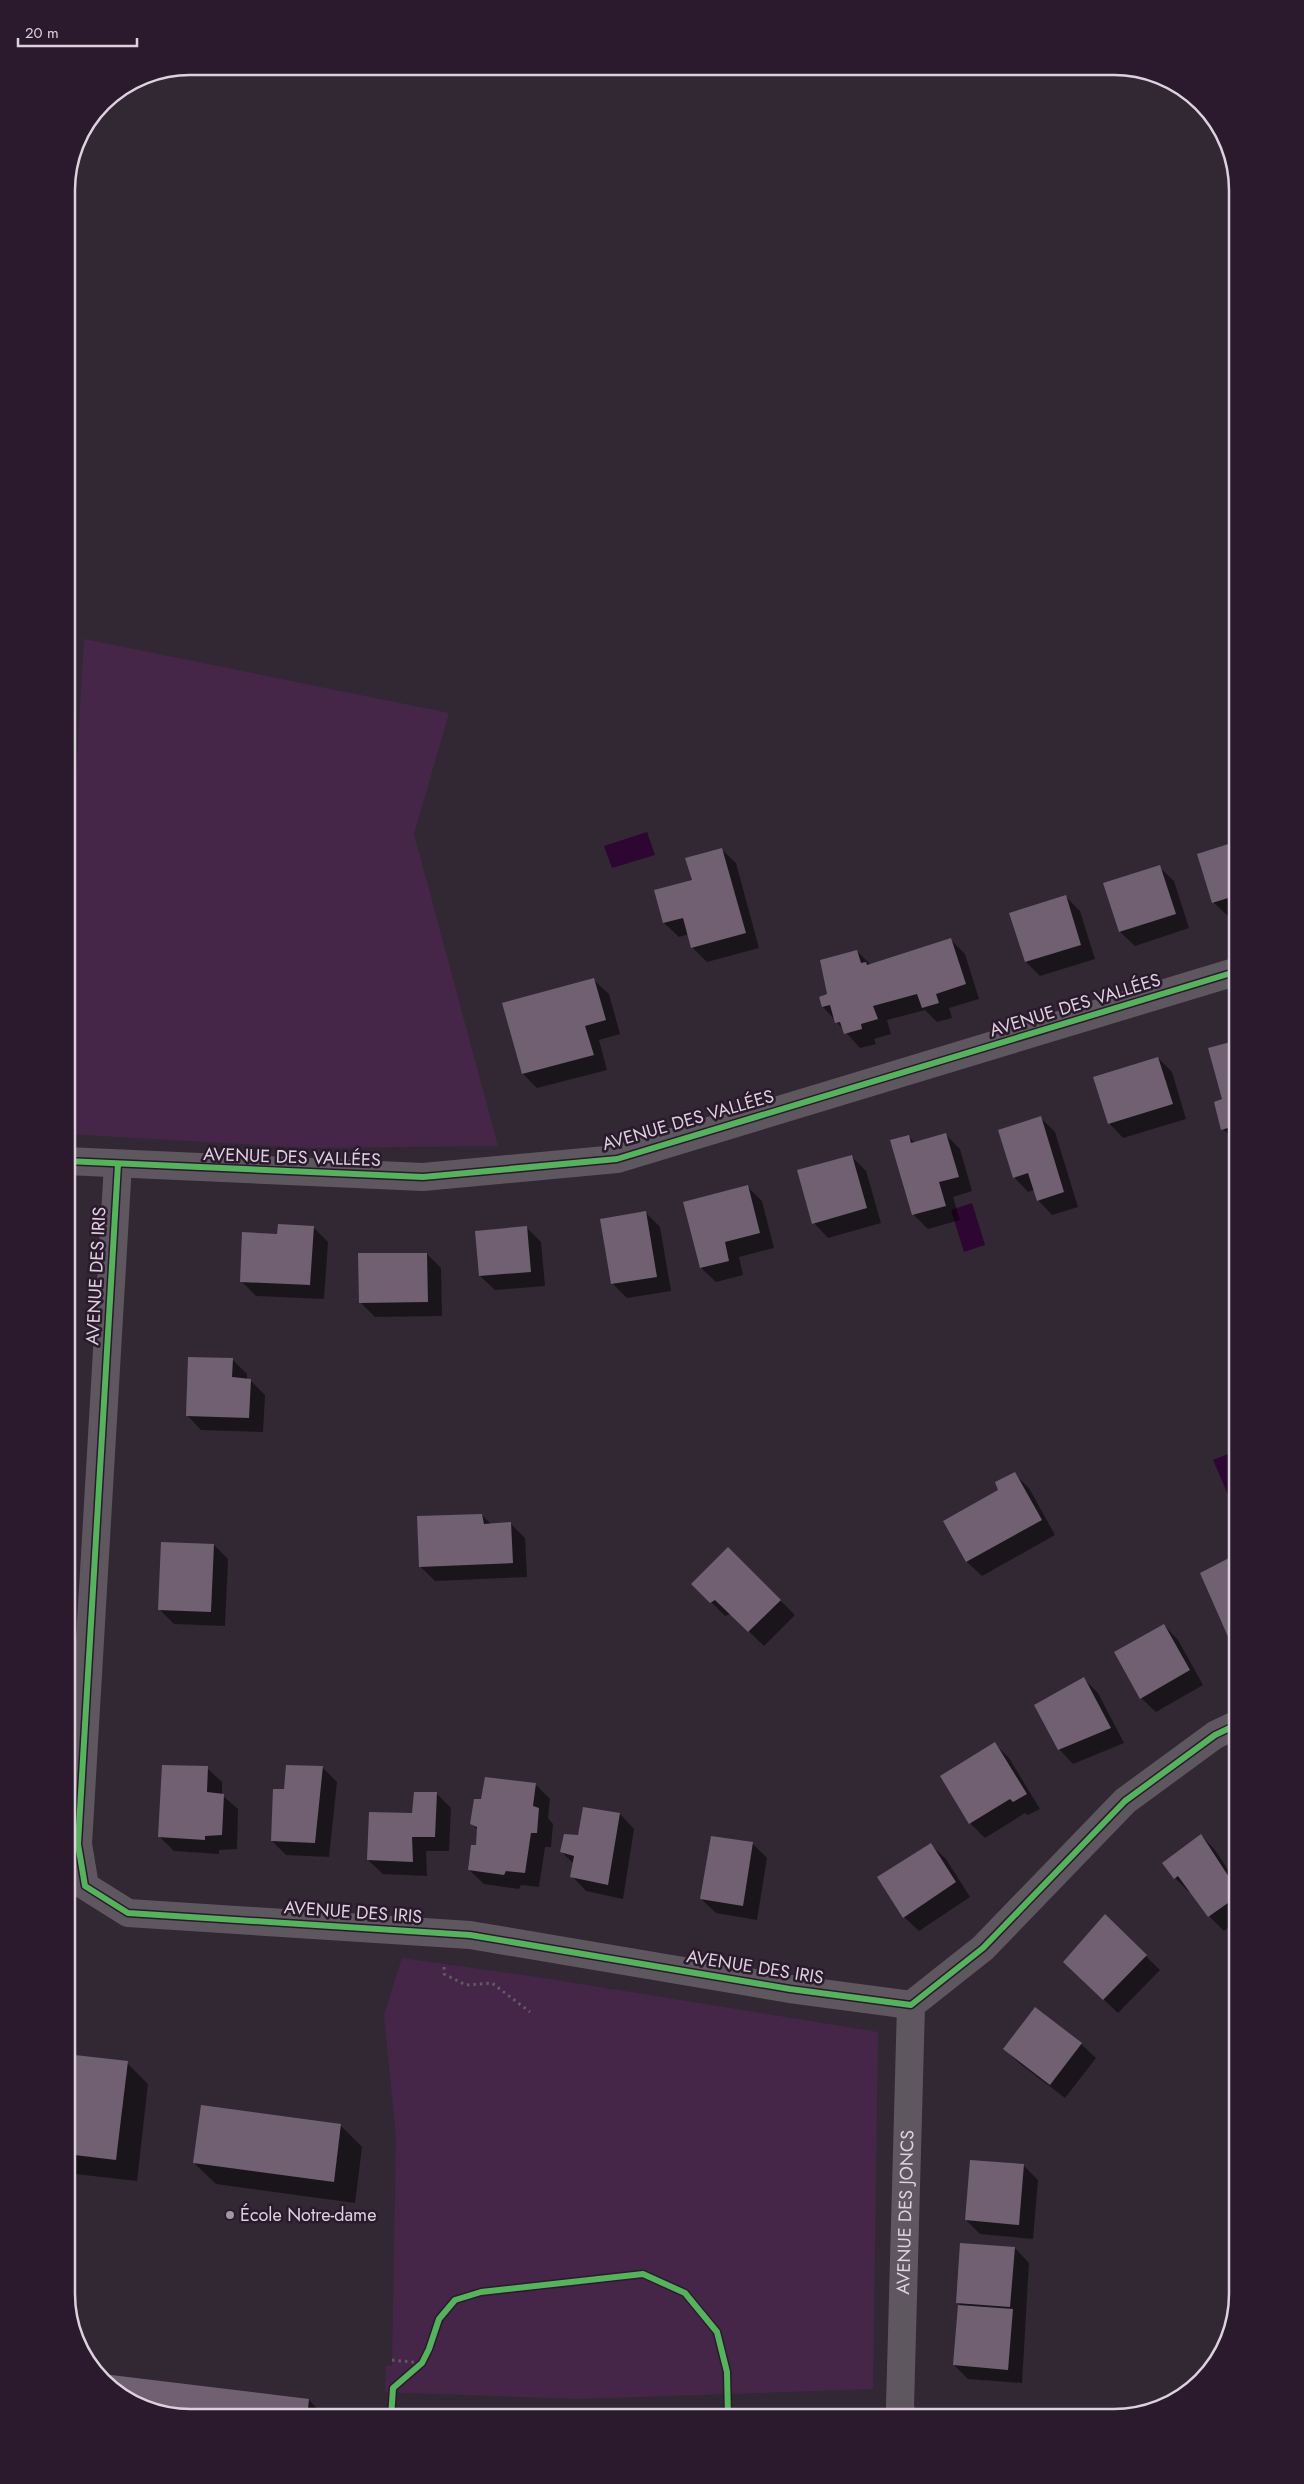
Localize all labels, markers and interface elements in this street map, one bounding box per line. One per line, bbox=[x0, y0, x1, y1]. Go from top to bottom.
scale bar bbox=[18, 15, 136, 47]
text: 20 m bbox=[25, 22, 59, 44]
street label: AVENUE DES VALLÉES bbox=[986, 967, 1164, 1043]
street label: AVENUE DES VALLÉES bbox=[599, 1083, 777, 1157]
street label: AVENUE DES VALLÉES bbox=[203, 1141, 381, 1173]
street label: AVENUE DES IRIS bbox=[79, 1206, 113, 1346]
street label: AVENUE DES IRIS bbox=[283, 1894, 423, 1930]
street label: AVENUE DES IRIS bbox=[685, 1943, 826, 1991]
street label: AVENUE DES JONCS bbox=[890, 2129, 921, 2295]
place label: École Notre-dame bbox=[240, 2202, 376, 2228]
marker: École Notre-dame bbox=[224, 2209, 236, 2221]

